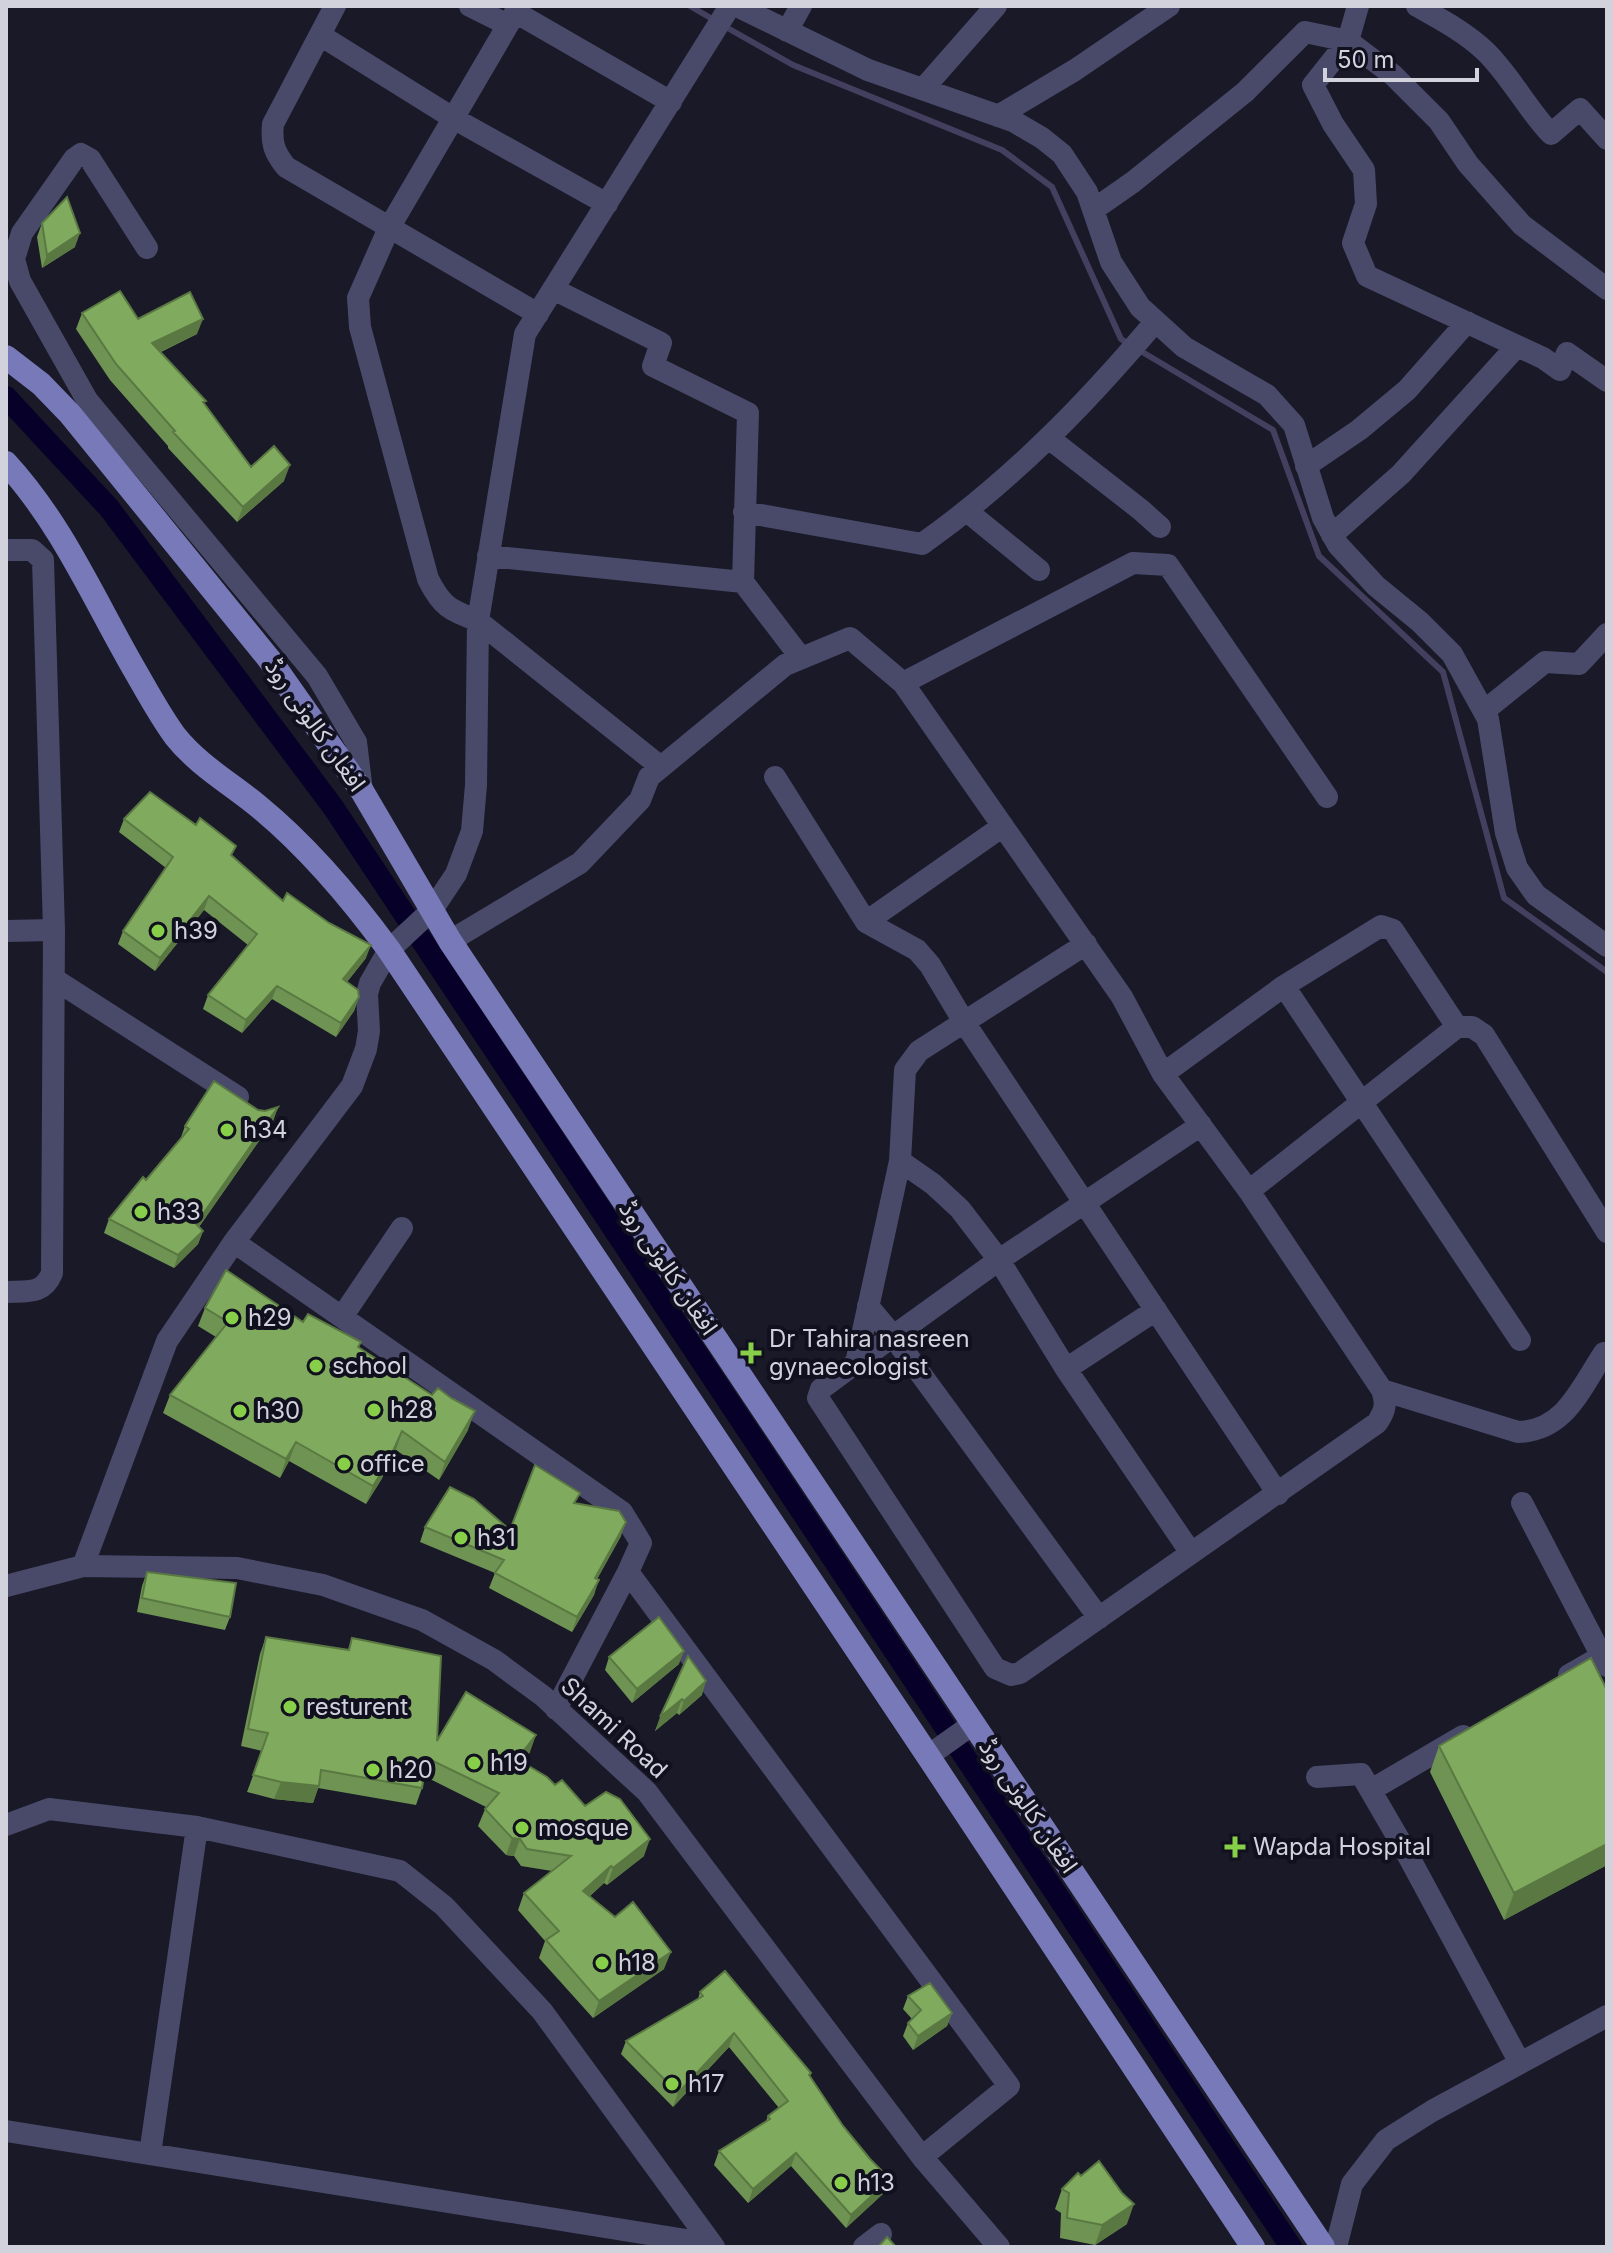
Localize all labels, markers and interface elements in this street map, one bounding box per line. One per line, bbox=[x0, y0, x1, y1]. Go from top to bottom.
scale bar bbox=[1325, 32, 1477, 82]
text: 50 m bbox=[1337, 45, 1395, 74]
street label: افغان کالونی روڈ bbox=[259, 653, 372, 797]
place label: h39 bbox=[174, 916, 218, 945]
marker: h39 bbox=[149, 922, 167, 940]
place label: h34 bbox=[243, 1115, 288, 1144]
marker: h34 bbox=[218, 1121, 236, 1139]
street label: افغان کالونی روڈ bbox=[613, 1195, 724, 1340]
place label: h33 bbox=[157, 1197, 201, 1226]
marker: h33 bbox=[132, 1203, 150, 1221]
place label: h29 bbox=[248, 1303, 292, 1332]
marker: h29 bbox=[223, 1309, 241, 1327]
place label: Dr Tahira nasreen gynaecologist bbox=[769, 1324, 970, 1381]
marker: Dr Tahira nasreen gynaecologist bbox=[740, 1342, 762, 1364]
place label: school bbox=[332, 1351, 407, 1380]
marker: school bbox=[307, 1357, 325, 1375]
place label: h28 bbox=[390, 1395, 434, 1424]
place label: h30 bbox=[256, 1396, 300, 1425]
marker: h28 bbox=[365, 1401, 383, 1419]
marker: h30 bbox=[231, 1402, 249, 1420]
place label: office bbox=[360, 1449, 425, 1478]
marker: office bbox=[335, 1455, 353, 1473]
place label: h31 bbox=[477, 1523, 516, 1552]
marker: h31 bbox=[452, 1529, 470, 1547]
street label: Shami Road bbox=[555, 1671, 673, 1784]
place label: resturent bbox=[306, 1692, 408, 1721]
marker: resturent bbox=[281, 1698, 299, 1716]
street label: افغان کالونی روڈ bbox=[973, 1733, 1084, 1878]
place label: h19 bbox=[490, 1748, 528, 1777]
marker: h19 bbox=[465, 1754, 483, 1772]
place label: h20 bbox=[389, 1755, 433, 1784]
marker: h20 bbox=[364, 1761, 382, 1779]
place label: mosque bbox=[538, 1813, 629, 1842]
marker: mosque bbox=[513, 1819, 531, 1837]
place label: Wapda Hospital bbox=[1253, 1832, 1431, 1861]
marker: Wapda Hospital bbox=[1224, 1836, 1246, 1858]
place label: h18 bbox=[618, 1948, 656, 1977]
marker: h18 bbox=[593, 1954, 611, 1972]
place label: h17 bbox=[688, 2069, 725, 2098]
marker: h17 bbox=[663, 2075, 681, 2093]
place label: h13 bbox=[857, 2168, 895, 2197]
marker: h13 bbox=[832, 2174, 850, 2192]

